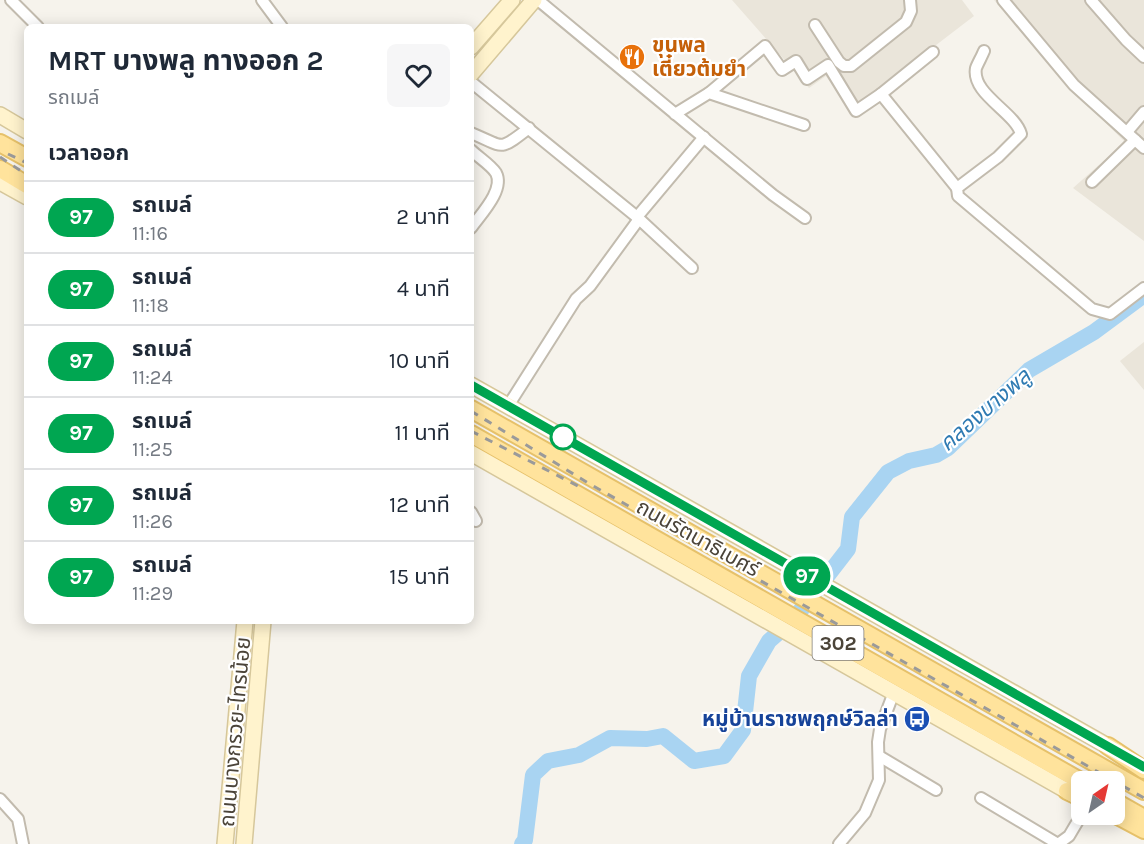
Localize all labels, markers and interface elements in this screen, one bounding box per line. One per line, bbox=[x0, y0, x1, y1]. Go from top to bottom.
place label: ขุนพล เตี๋ยวต้มยำ bbox=[652, 33, 746, 81]
restaurant icon: ขุนพล เตี๋ยวต้มยำ bbox=[617, 42, 647, 72]
text: MRT บางพลู ทางออก 2 bbox=[48, 44, 324, 77]
button: heart bbox=[387, 44, 450, 107]
text: รถเมล์ bbox=[48, 86, 99, 109]
text: เวลาออก bbox=[48, 140, 129, 166]
text: รถเมล์ bbox=[132, 192, 192, 218]
text: 2 นาที bbox=[396, 204, 450, 230]
text: 97 bbox=[69, 205, 93, 229]
text: 11:16 bbox=[132, 222, 168, 245]
text: รถเมล์ bbox=[132, 264, 192, 290]
text: 4 นาที bbox=[397, 276, 450, 302]
text: 97 bbox=[69, 277, 93, 301]
text: 11:18 bbox=[132, 294, 169, 317]
text: รถเมล์ bbox=[132, 336, 192, 362]
text: 10 นาที bbox=[389, 348, 450, 374]
text: 97 bbox=[69, 349, 93, 373]
water label: คลองบางพลู bbox=[934, 362, 1037, 457]
text: 11:24 bbox=[132, 366, 173, 389]
text: รถเมล์ bbox=[132, 408, 192, 434]
text: 11 นาที bbox=[394, 420, 450, 446]
text: 97 bbox=[69, 421, 93, 445]
unlabelled marker bbox=[550, 424, 576, 450]
text: 11:25 bbox=[132, 438, 173, 461]
text: รถเมล์ bbox=[132, 480, 192, 506]
text: 12 นาที bbox=[389, 492, 450, 518]
text: 97 bbox=[69, 493, 93, 517]
street label: ถนนรัตนาธิเบศร์ bbox=[632, 494, 765, 582]
text: 11:26 bbox=[132, 510, 173, 533]
text: รถเมล์ bbox=[132, 552, 192, 578]
line badge: 97 bbox=[780, 556, 834, 596]
text: 15 นาที bbox=[389, 564, 450, 590]
text: 97 bbox=[795, 564, 819, 588]
text: 97 bbox=[69, 565, 93, 589]
text: 11:29 bbox=[132, 582, 173, 605]
road number: 302 bbox=[812, 626, 864, 660]
street label: ถนนบางกรวย-ไทรน้อย bbox=[215, 636, 255, 828]
bus stop icon: หมู่บ้านราชพฤกษ์วิลล่า bbox=[902, 704, 932, 734]
place label: หมู่บ้านราชพฤกษ์วิลล่า bbox=[702, 707, 898, 732]
north arrow bbox=[1071, 771, 1125, 825]
map controls bbox=[1071, 771, 1125, 825]

